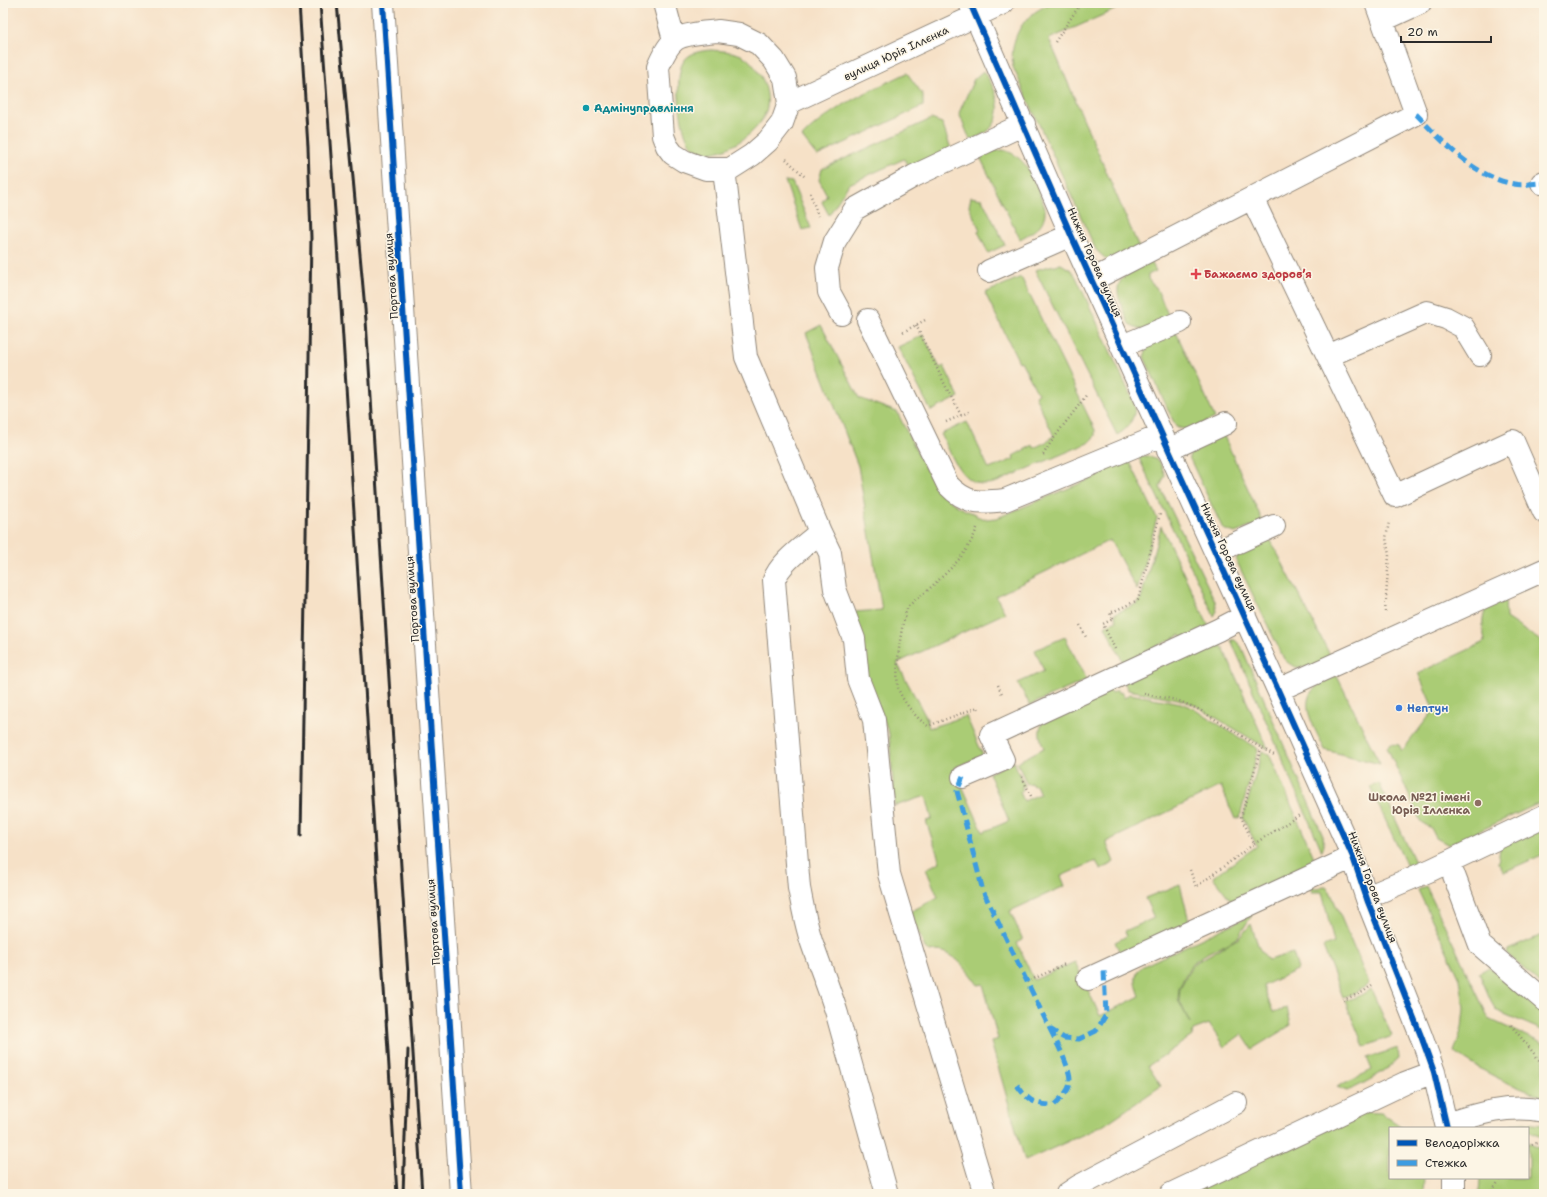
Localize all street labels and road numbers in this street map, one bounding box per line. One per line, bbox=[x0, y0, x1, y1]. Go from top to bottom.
street label: вулиця Юрія Іллєнка bbox=[841, 22, 951, 84]
street label: Нижня Горова вулиця bbox=[1064, 205, 1125, 319]
street label: Портова вулиця bbox=[381, 232, 402, 320]
street label: Нижня Горова вулиця bbox=[1197, 500, 1260, 614]
street label: Портова вулиця bbox=[402, 555, 423, 643]
street label: Нижня Горова вулиця bbox=[1344, 829, 1401, 945]
street label: Портова вулиця bbox=[423, 878, 444, 966]

